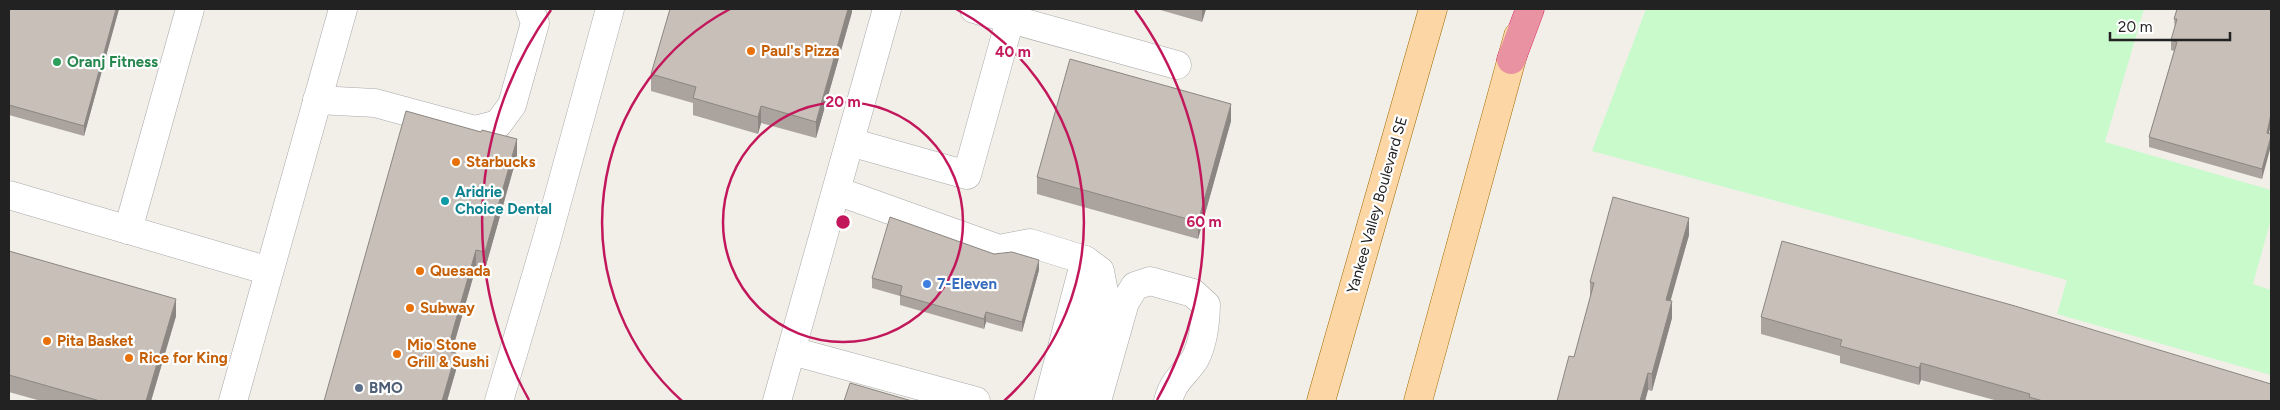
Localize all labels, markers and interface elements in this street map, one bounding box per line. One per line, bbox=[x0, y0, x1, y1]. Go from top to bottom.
scale bar bbox=[2110, 10, 2230, 42]
text: 20 m bbox=[2118, 18, 2152, 36]
place label: Paul's Pizza bbox=[761, 42, 840, 60]
text: 40 m bbox=[995, 43, 1031, 61]
marker: Paul's Pizza bbox=[745, 45, 757, 57]
place label: Oranj Fitness bbox=[67, 53, 158, 71]
marker: Oranj Fitness bbox=[51, 56, 63, 68]
text: 20 m bbox=[825, 93, 861, 111]
street label: Yankee Valley Boulevard SE bbox=[1343, 114, 1411, 296]
place label: Starbucks bbox=[466, 153, 535, 171]
marker: Starbucks bbox=[450, 156, 462, 168]
place label: Aridrie Choice Dental bbox=[455, 183, 552, 218]
marker: Aridrie Choice Dental bbox=[439, 195, 451, 207]
centre of rings bbox=[834, 213, 852, 231]
text: 60 m bbox=[1186, 213, 1222, 231]
place label: Quesada bbox=[430, 262, 491, 280]
marker: Quesada bbox=[414, 265, 426, 277]
place label: 7-Eleven bbox=[937, 275, 997, 293]
marker: 7-Eleven bbox=[921, 278, 933, 290]
place label: Subway bbox=[420, 299, 475, 317]
marker: Subway bbox=[404, 302, 416, 314]
place label: Pita Basket bbox=[57, 332, 134, 350]
marker: Pita Basket bbox=[41, 335, 53, 347]
place label: Mio Stone Grill & Sushi bbox=[407, 336, 489, 371]
marker: Mio Stone Grill & Sushi bbox=[391, 348, 403, 360]
place label: Rice for King bbox=[139, 349, 228, 367]
marker: Rice for King bbox=[123, 352, 135, 364]
place label: BMO bbox=[369, 379, 403, 397]
marker: BMO bbox=[353, 382, 365, 394]

